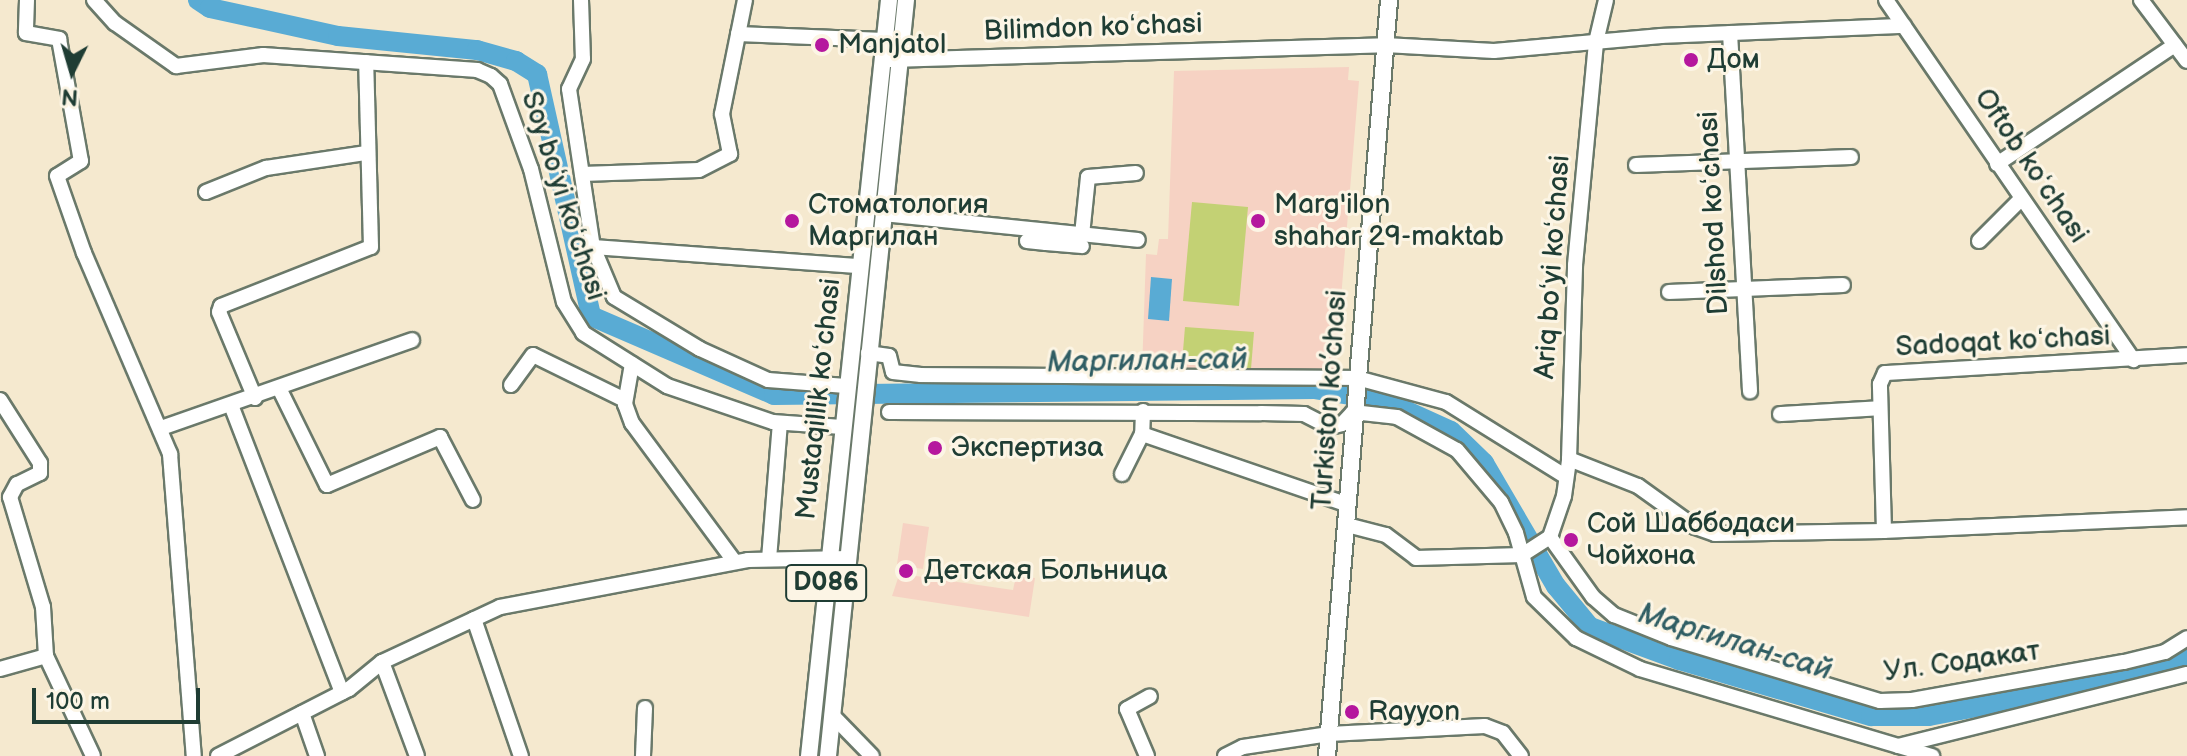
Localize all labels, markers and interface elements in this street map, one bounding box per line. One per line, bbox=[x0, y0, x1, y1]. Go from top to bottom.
street label: Bilimdon koʻchasi bbox=[983, 7, 1203, 49]
place label: Manjatol bbox=[838, 28, 946, 62]
north arrow bbox=[32, 32, 112, 112]
marker: Manjatol bbox=[813, 36, 831, 54]
place label: Дом bbox=[1707, 43, 1760, 77]
marker: Дом bbox=[1682, 51, 1700, 69]
text: N bbox=[60, 82, 79, 111]
street label: Oftob koʻchasi bbox=[1967, 82, 2095, 250]
street label: Soy boʻyi koʻchasi bbox=[513, 86, 613, 306]
street label: Dilshod koʻchasi bbox=[1692, 110, 1736, 316]
street label: Ariq boʻyi koʻchasi bbox=[1528, 154, 1578, 380]
place label: Стоматология Маргилан bbox=[808, 188, 988, 254]
place label: Marg'ilon shahar 29-maktab bbox=[1274, 188, 1504, 254]
marker: Стоматология Маргилан bbox=[783, 212, 801, 230]
marker: Marg'ilon shahar 29-maktab bbox=[1249, 212, 1267, 230]
street label: Mustaqillik koʻchasi bbox=[790, 277, 848, 521]
street label: Turkiston ko’chasi bbox=[1306, 289, 1354, 511]
street label: Sadoqat koʻchasi bbox=[1895, 320, 2111, 364]
water label: Маргилан-сай bbox=[1046, 341, 1248, 381]
place label: Экспертиза bbox=[951, 431, 1104, 465]
marker: Экспертиза bbox=[926, 439, 944, 457]
place label: Сой Шаббодаси Чойхона bbox=[1587, 507, 1795, 573]
marker: Сой Шаббодаси Чойхона bbox=[1562, 531, 1580, 549]
place label: Детская Больница bbox=[924, 554, 1168, 588]
marker: Детская Больница bbox=[895, 560, 917, 582]
road number: D086 bbox=[784, 561, 868, 605]
water label: Маргилан-сай bbox=[1634, 595, 1836, 689]
street label: Ул. Содакат bbox=[1882, 634, 2042, 690]
scale bar bbox=[36, 672, 204, 722]
text: 100 m bbox=[46, 687, 110, 716]
place label: Rayyon bbox=[1368, 695, 1460, 729]
marker: Rayyon bbox=[1343, 703, 1361, 721]

